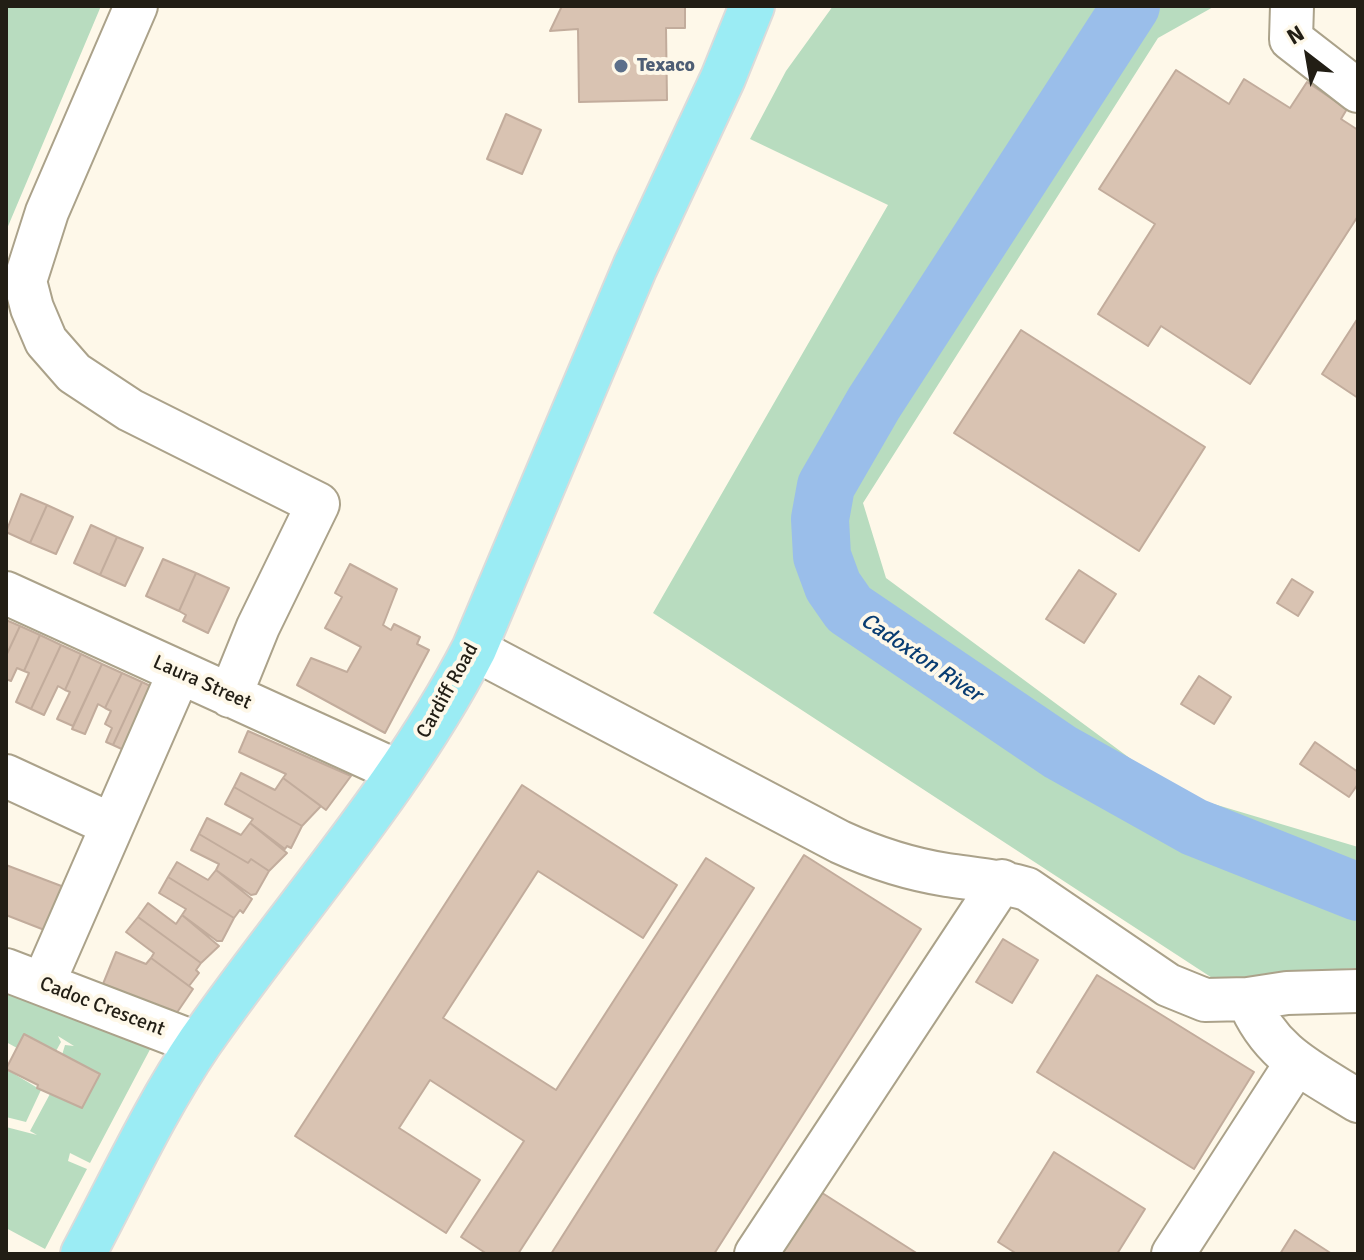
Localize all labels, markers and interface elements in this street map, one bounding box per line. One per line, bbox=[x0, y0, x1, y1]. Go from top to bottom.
north arrow bbox=[1268, 16, 1348, 96]
text: N bbox=[1282, 19, 1309, 51]
place label: Texaco bbox=[637, 54, 695, 78]
marker: Texaco bbox=[612, 57, 630, 75]
water label: Cadoxton River bbox=[855, 608, 987, 708]
street label: Cardiff Road bbox=[412, 639, 484, 743]
street label: Laura Street bbox=[149, 651, 255, 715]
street label: Cadoc Crescent bbox=[36, 972, 168, 1042]

